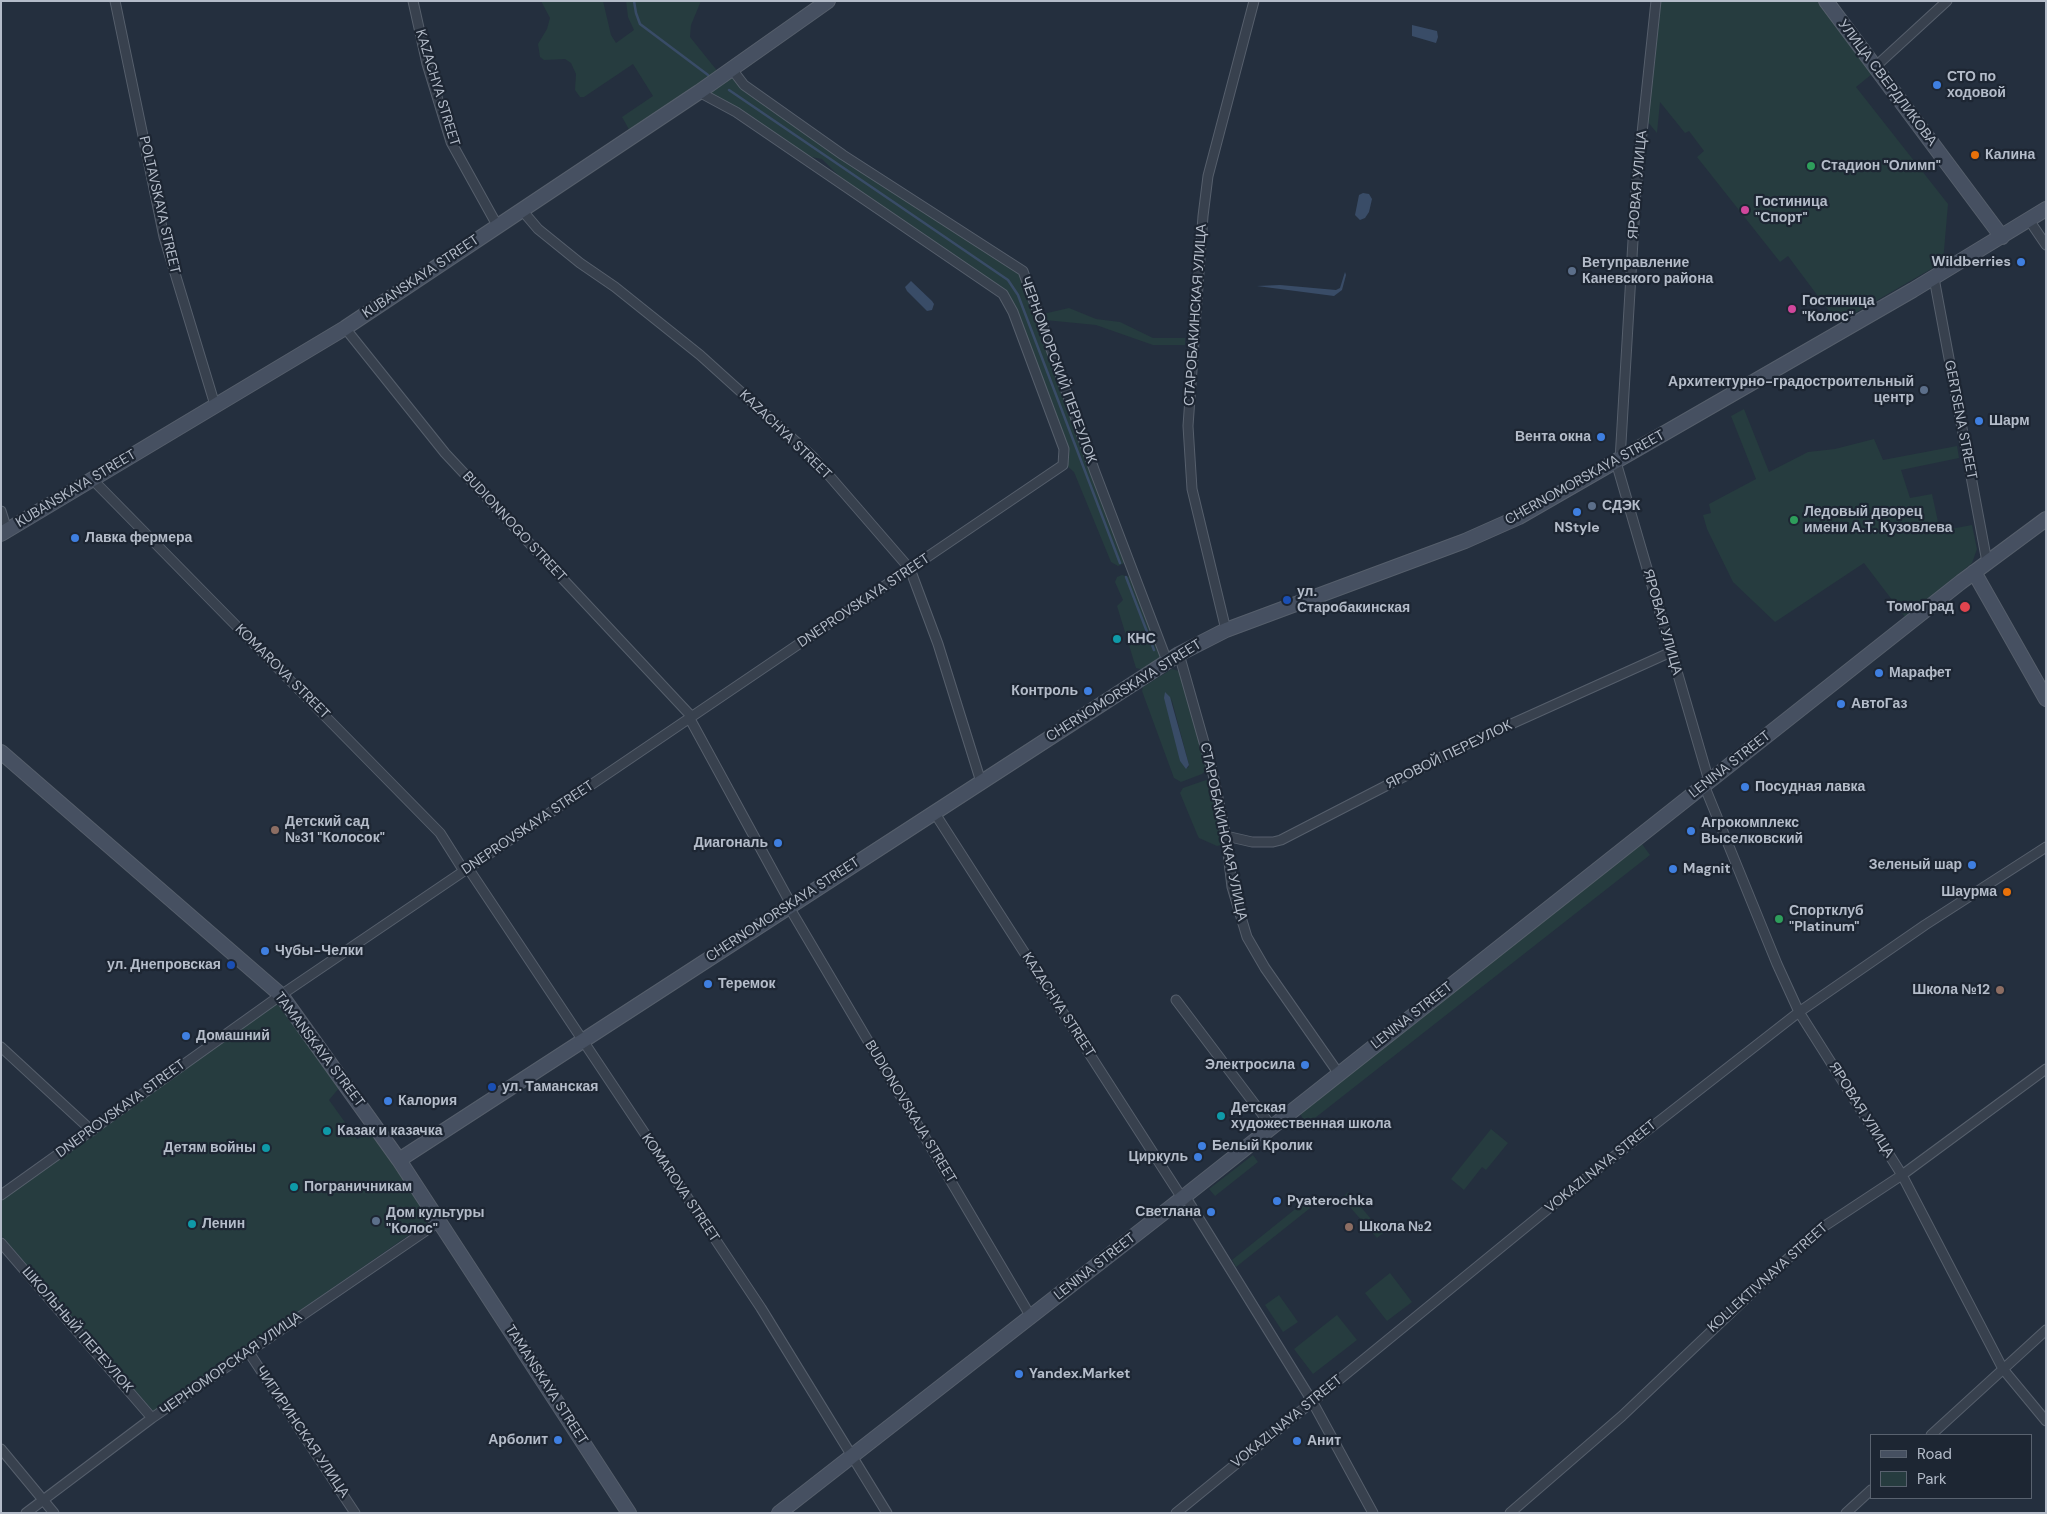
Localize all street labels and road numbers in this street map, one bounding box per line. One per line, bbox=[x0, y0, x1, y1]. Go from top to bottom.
street label: УЛИЦА СВЕРДЛИКОВА bbox=[1834, 16, 1940, 150]
street label: KAZACHYA STREET bbox=[411, 28, 463, 148]
street label: ЯРОВАЯ УЛИЦА bbox=[1625, 130, 1651, 240]
street label: POLTAVSKAYA STREET bbox=[135, 135, 183, 275]
street label: СТАРОБАКИНСКАЯ УЛИЦА bbox=[1181, 223, 1211, 407]
street label: KUBANSKAYA STREET bbox=[360, 232, 482, 322]
street label: ЧЕРНОМОРСКИЙ ПЕРЕУЛОК bbox=[1016, 274, 1100, 466]
street label: GERTSENA STREET bbox=[1940, 359, 1980, 481]
street label: KAZACHYA STREET bbox=[736, 387, 834, 483]
street label: CHERNOMORSKAYA STREET bbox=[1502, 427, 1668, 529]
street label: KUBANSKAYA STREET bbox=[13, 447, 139, 531]
street label: BUDIONNOGO STREET bbox=[459, 468, 569, 586]
street label: DNEPROVSKAYA STREET bbox=[795, 551, 933, 651]
street label: ЯРОВАЯ УЛИЦА bbox=[1639, 567, 1685, 677]
street label: KOMAROVA STREET bbox=[231, 621, 333, 723]
street label: CHERNOMORSKAYA STREET bbox=[1043, 636, 1205, 746]
street label: ЯРОВОЙ ПЕРЕУЛОК bbox=[1383, 717, 1515, 793]
street label: LENINA STREET bbox=[1686, 728, 1774, 802]
street label: СТАРОБАКИНСКАЯ УЛИЦА bbox=[1196, 741, 1250, 923]
street label: DNEPROVSKAYA STREET bbox=[459, 778, 597, 878]
street label: CHERNOMORSKAYA STREET bbox=[703, 854, 863, 966]
street label: KAZACHYA STREET bbox=[1018, 950, 1098, 1060]
street label: LENINA STREET bbox=[1368, 979, 1456, 1053]
street label: TAMANSKAYA STREET bbox=[270, 989, 368, 1111]
street label: BUDIONOVSKAJA STREET bbox=[861, 1038, 959, 1186]
street label: DNEPROVSKAYA STREET bbox=[53, 1057, 189, 1161]
street label: ЯРОВАЯ УЛИЦА bbox=[1825, 1059, 1897, 1161]
street label: VOKAZLNAYA STREET bbox=[1542, 1117, 1660, 1217]
street label: KOMAROVA STREET bbox=[638, 1131, 722, 1245]
street label: KOLLEKTIVNAYA STREET bbox=[1705, 1220, 1831, 1336]
street label: LENINA STREET bbox=[1051, 1230, 1139, 1304]
street label: ШКОЛЬНЫЙ ПЕРЕУЛОК bbox=[18, 1264, 136, 1396]
street label: ЧЕРНОМОРСКАЯ УЛИЦА bbox=[157, 1308, 305, 1420]
street label: TAMANSKAYA STREET bbox=[501, 1322, 591, 1448]
street label: ЧИГИРИНСКАЯ УЛИЦА bbox=[252, 1363, 352, 1501]
street label: VOKAZLNAYA STREET bbox=[1228, 1372, 1346, 1472]

